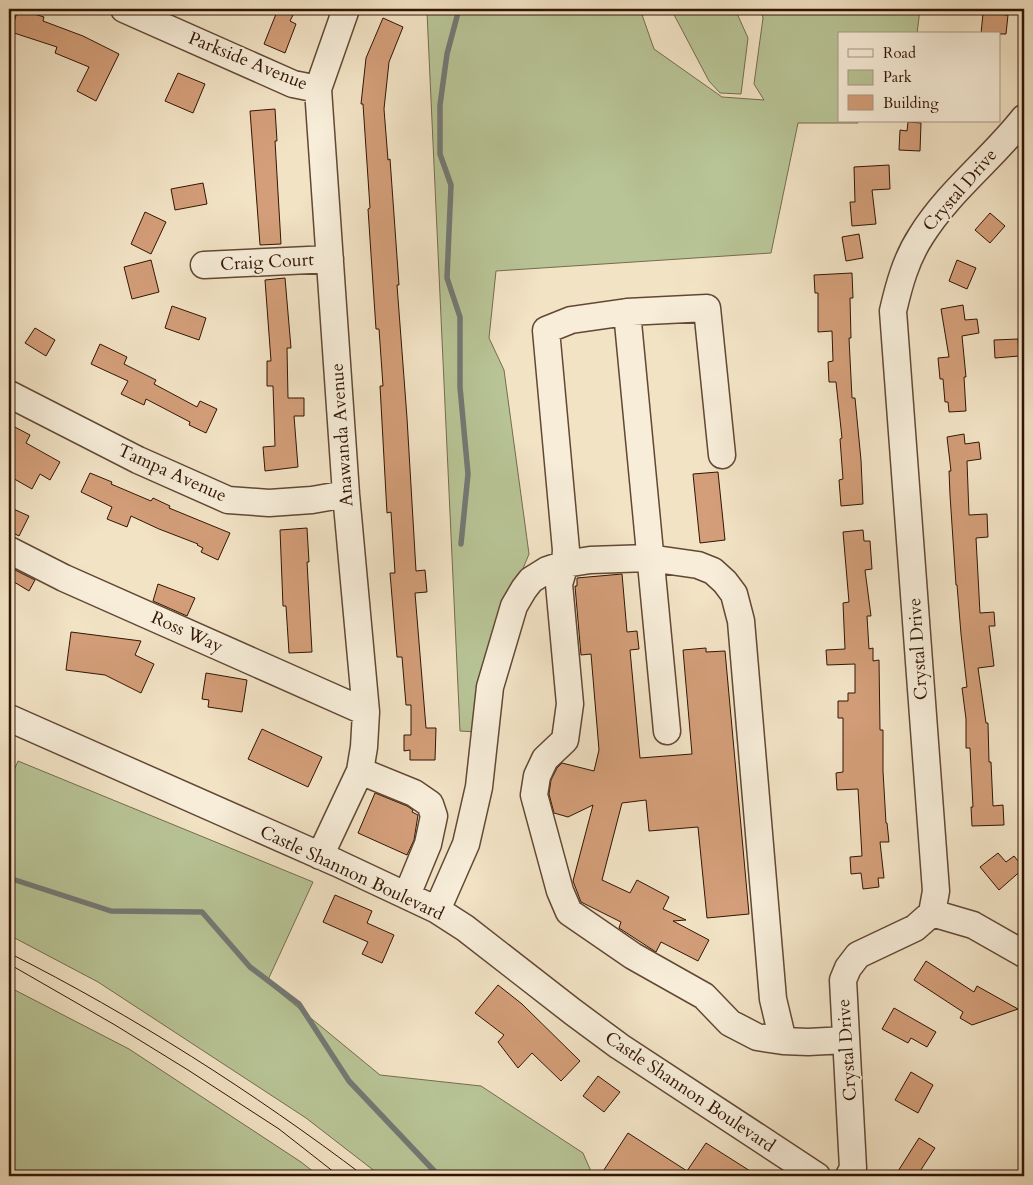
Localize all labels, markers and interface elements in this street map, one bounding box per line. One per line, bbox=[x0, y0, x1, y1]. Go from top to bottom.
street label: Parkside Avenue bbox=[185, 26, 311, 96]
legend bbox=[838, 32, 1000, 122]
text: Road bbox=[883, 43, 916, 63]
text: Park bbox=[883, 67, 912, 87]
text: Building bbox=[883, 93, 939, 113]
street label: Crystal Drive bbox=[917, 143, 1003, 237]
street label: Craig Court bbox=[220, 247, 315, 277]
street label: Anawanda Avenue bbox=[325, 362, 359, 508]
street label: Tampa Avenue bbox=[114, 438, 230, 508]
street label: Crystal Drive bbox=[902, 597, 934, 701]
street label: Ross Way bbox=[147, 605, 227, 659]
street label: Castle Shannon Boulevard bbox=[256, 819, 448, 927]
street label: Crystal Drive bbox=[831, 998, 863, 1102]
street label: Castle Shannon Boulevard bbox=[600, 1026, 780, 1159]

